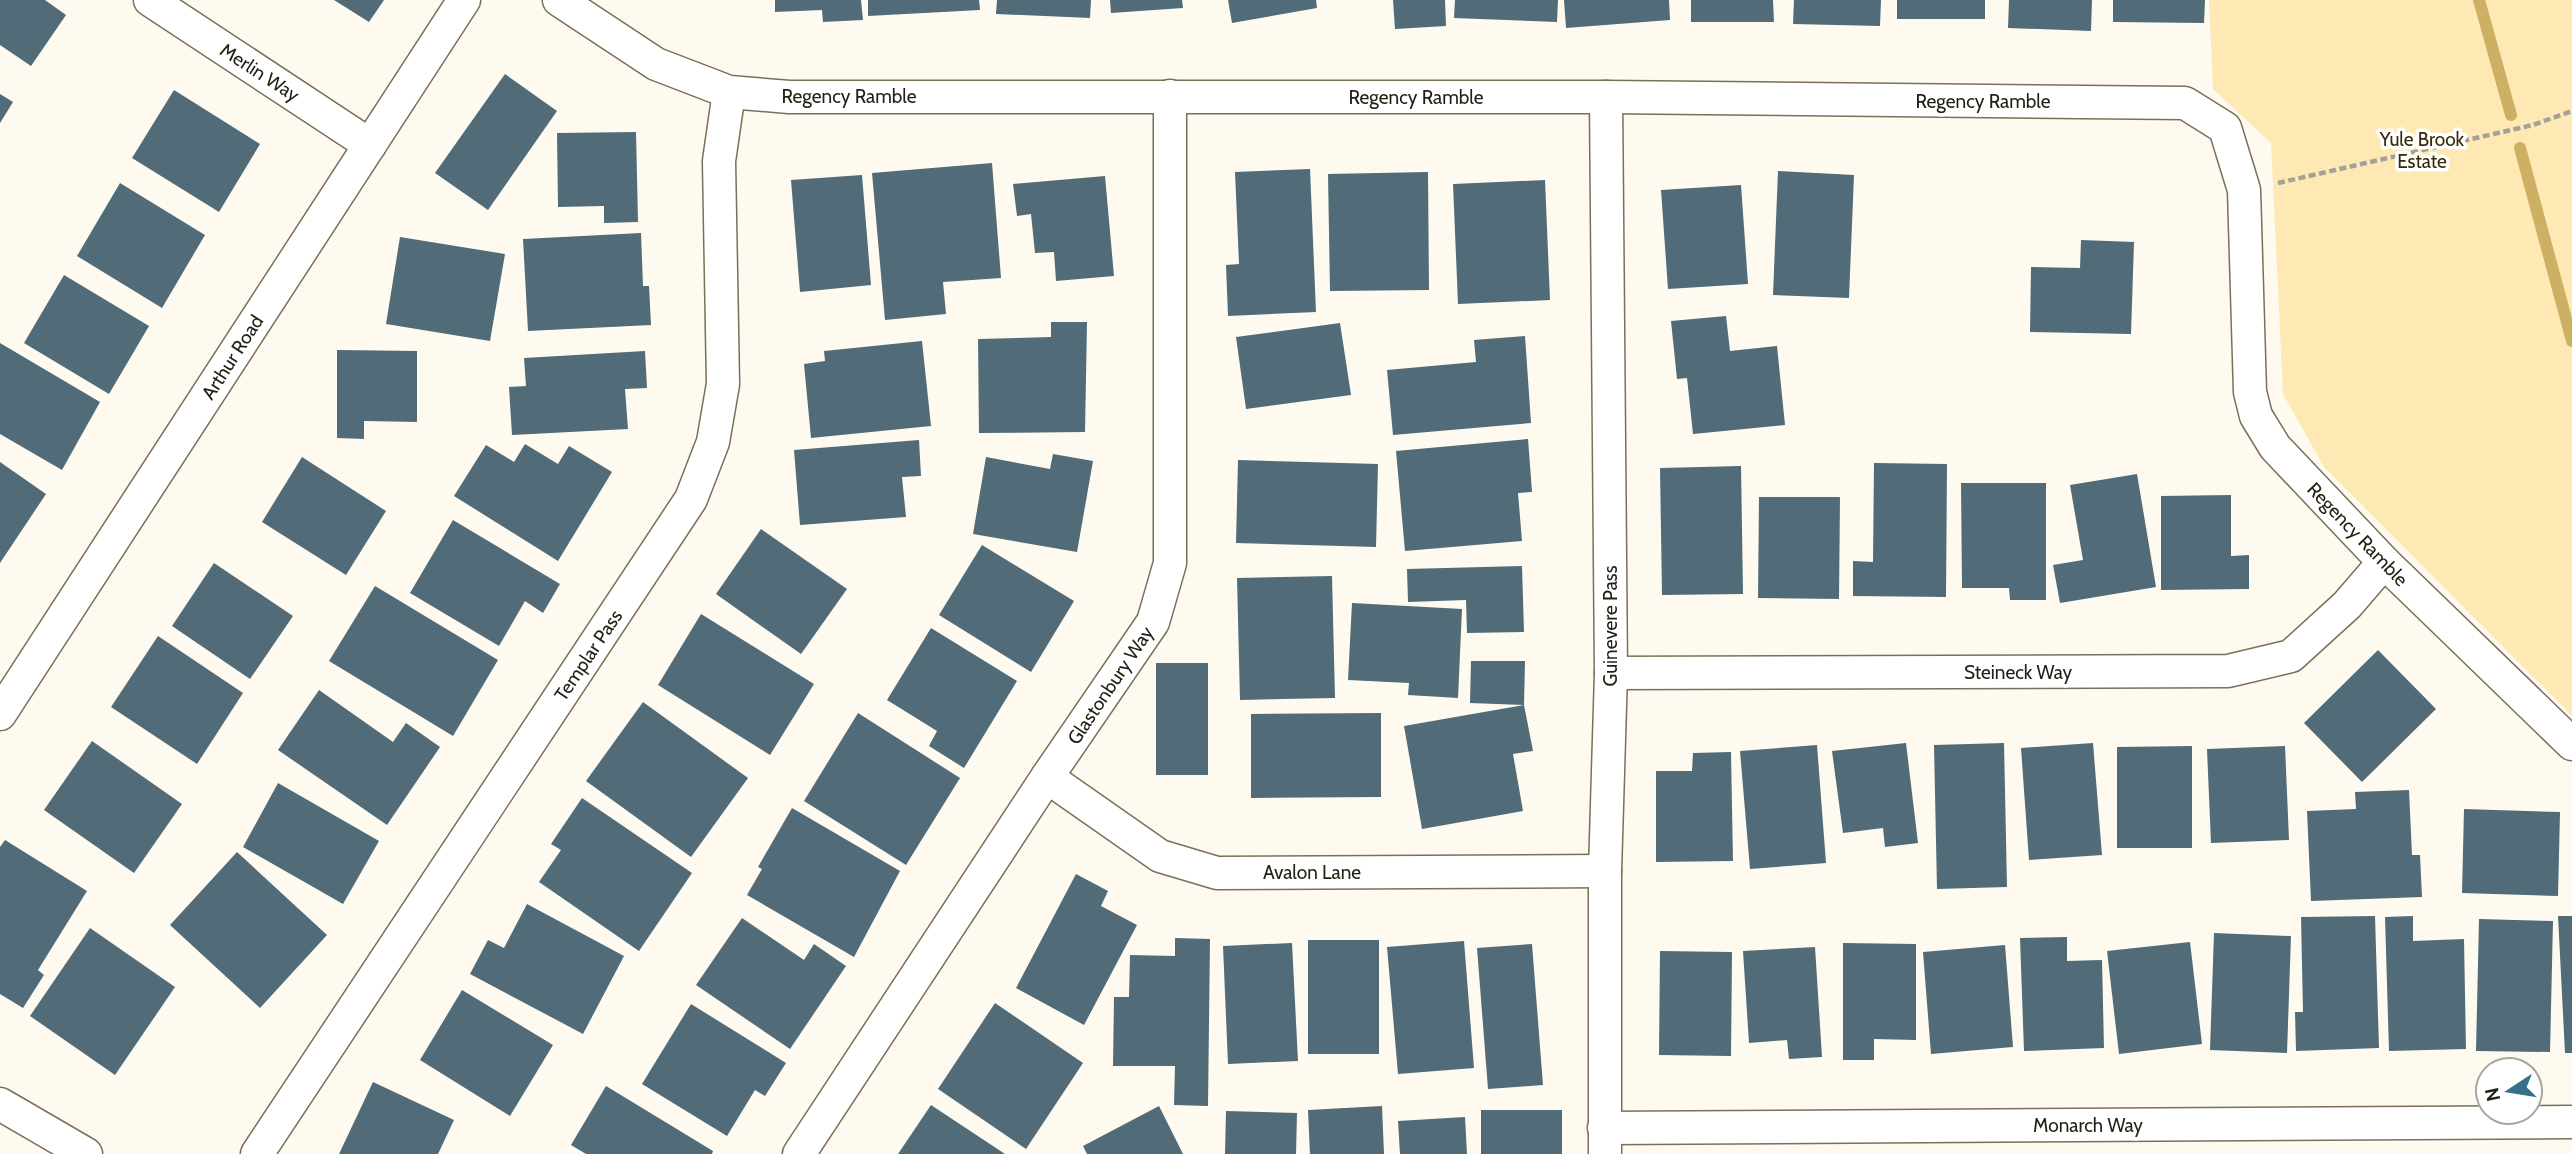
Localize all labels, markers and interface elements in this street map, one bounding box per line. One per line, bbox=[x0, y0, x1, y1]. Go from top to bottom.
street label: Merlin Way bbox=[216, 38, 304, 107]
street label: Regency Ramble bbox=[782, 85, 917, 108]
street label: Regency Ramble bbox=[1349, 86, 1484, 109]
street label: Regency Ramble bbox=[1916, 90, 2051, 113]
park label: Yule Brook Estate bbox=[2379, 128, 2465, 173]
street label: Arthur Road bbox=[197, 311, 268, 404]
street label: Regency Ramble bbox=[2302, 478, 2413, 591]
street label: Guinevere Pass bbox=[1599, 565, 1622, 687]
street label: Templar Pass bbox=[550, 605, 627, 705]
street label: Glastonbury Way bbox=[1062, 622, 1159, 749]
street label: Steineck Way bbox=[1964, 661, 2073, 684]
street label: Avalon Lane bbox=[1263, 861, 1361, 884]
north arrow bbox=[2474, 1056, 2544, 1126]
text: N bbox=[2480, 1085, 2506, 1103]
street label: Monarch Way bbox=[2033, 1114, 2143, 1137]

